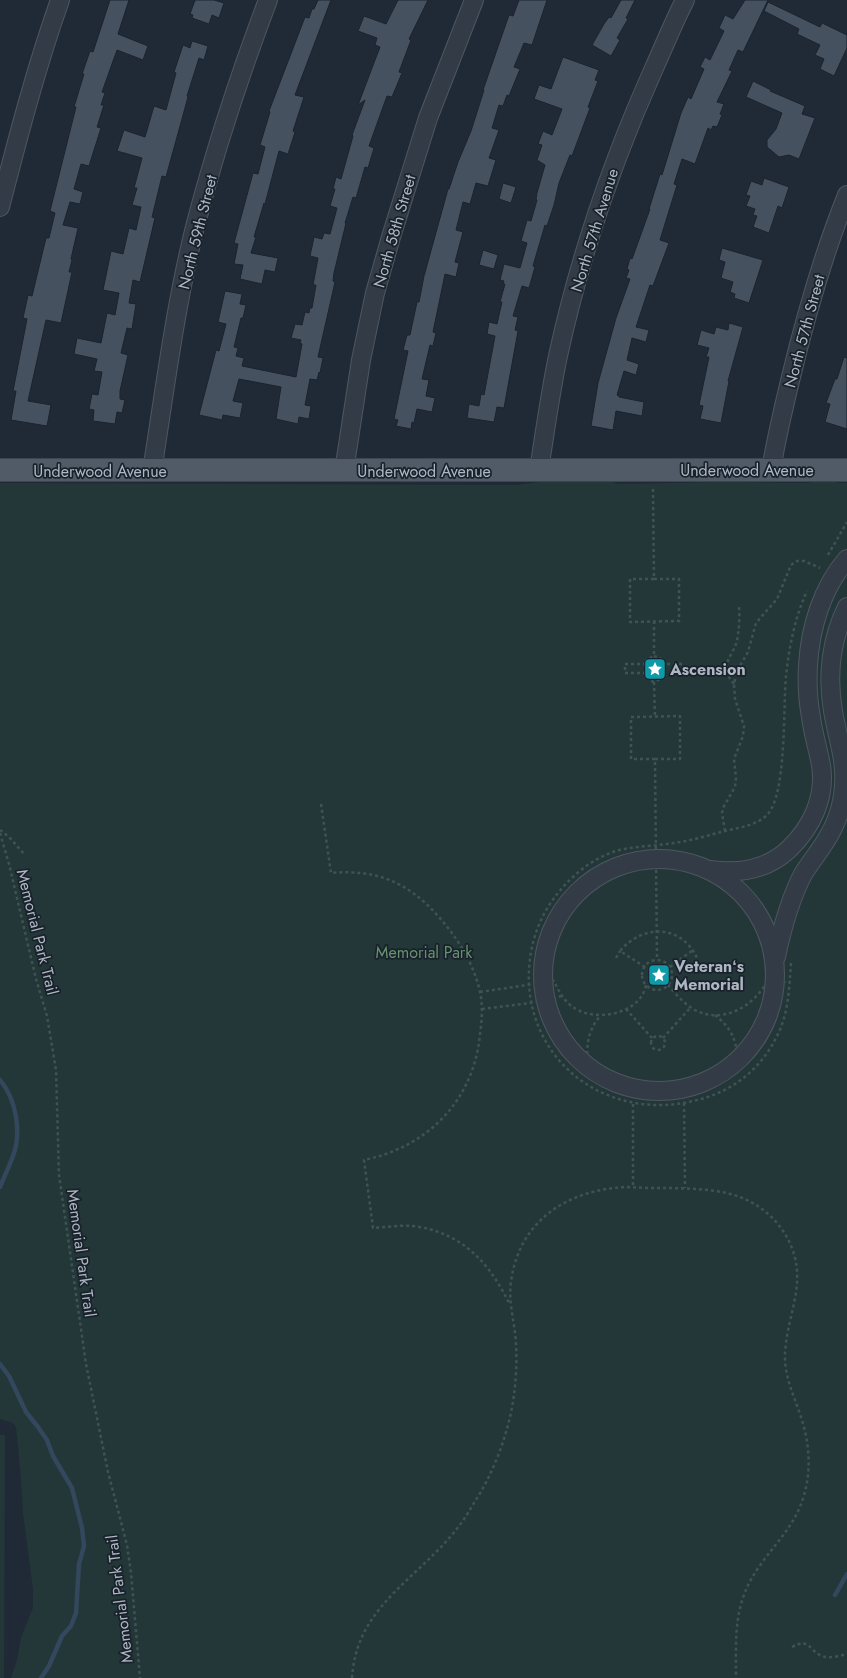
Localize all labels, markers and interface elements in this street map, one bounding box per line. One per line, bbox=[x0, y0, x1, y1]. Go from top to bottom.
street label: North 57th Avenue bbox=[565, 166, 624, 295]
street label: North 59th Street bbox=[172, 172, 223, 292]
street label: North 58th Street bbox=[367, 172, 422, 290]
street label: North 57th Street bbox=[778, 272, 831, 390]
street label: Underwood Avenue bbox=[680, 459, 814, 482]
street label: Underwood Avenue bbox=[33, 460, 167, 483]
street label: Underwood Avenue bbox=[357, 460, 491, 483]
place icon: Ascension bbox=[642, 656, 668, 682]
place label: Ascension bbox=[669, 658, 746, 681]
street label: Memorial Park Trail bbox=[11, 867, 64, 997]
park label: Memorial Park bbox=[376, 941, 473, 964]
place label: Veteranʻs Memorial bbox=[673, 955, 744, 996]
place icon: Veteranʻs Memorial bbox=[646, 962, 672, 988]
street label: Memorial Park Trail bbox=[61, 1188, 102, 1318]
street label: Memorial Park Trail bbox=[100, 1534, 139, 1664]

